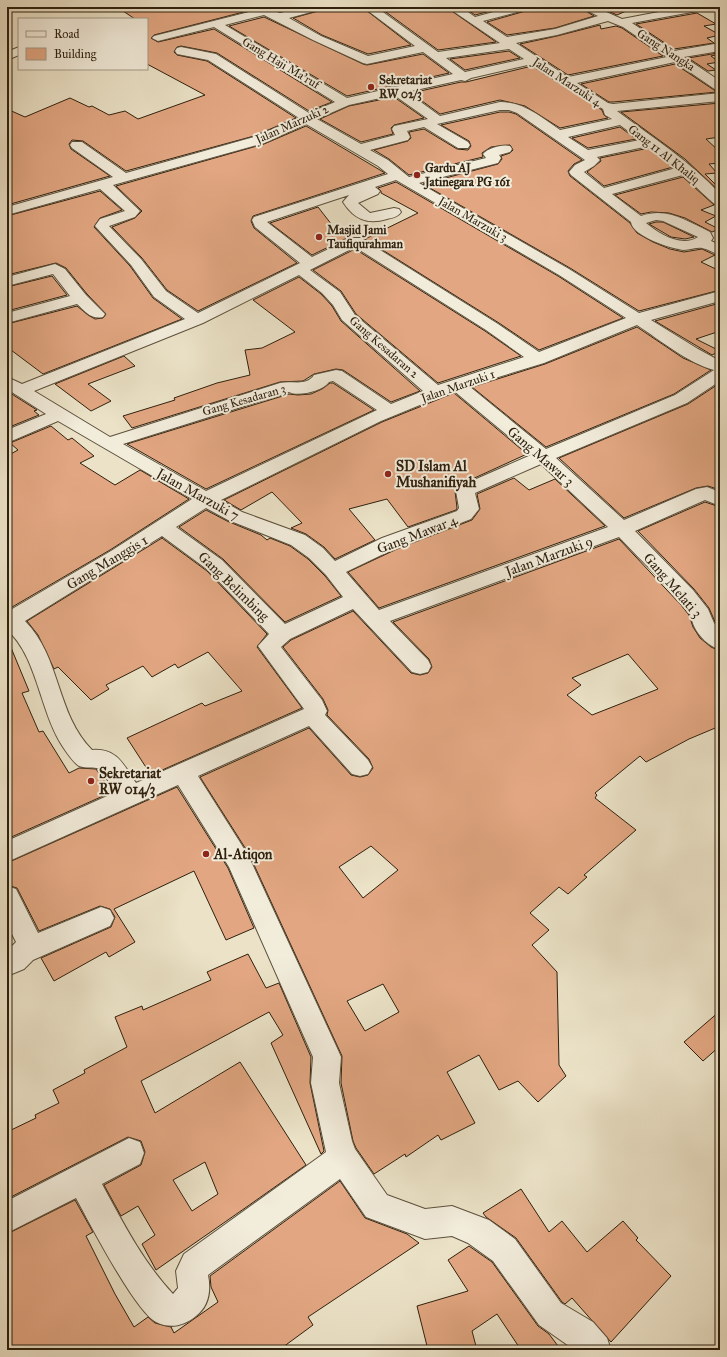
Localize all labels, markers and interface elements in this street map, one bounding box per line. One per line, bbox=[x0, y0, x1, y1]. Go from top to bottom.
legend bbox=[18, 18, 148, 70]
street label: Gang Nangka bbox=[634, 26, 698, 75]
text: Road bbox=[54, 27, 80, 41]
street label: Gang Haji Ma'ruf bbox=[239, 34, 324, 94]
text: Building bbox=[54, 47, 97, 62]
street label: Jalan Marzuki 4 bbox=[528, 54, 604, 110]
place label: Sekretariat RW 02/3 bbox=[379, 73, 433, 102]
marker: Sekretariat RW 02/3 bbox=[366, 82, 376, 92]
street label: Jalan Marzuki 2 bbox=[252, 102, 331, 148]
street label: Gang 11 Al Khaliq bbox=[625, 122, 703, 187]
place label: Gardu AJ Jatinegara PG 161 bbox=[423, 161, 510, 190]
marker: Gardu AJ Jatinegara PG 161 bbox=[412, 170, 422, 180]
street label: Jalan Marzuki 3 bbox=[434, 193, 510, 245]
place label: Masjid Jami Taufiqurahman bbox=[326, 223, 403, 252]
marker: Masjid Jami Taufiqurahman bbox=[314, 232, 324, 242]
street label: Gang Kesadaran 2 bbox=[346, 313, 421, 382]
street label: Jalan Marzuki 1 bbox=[417, 367, 497, 407]
street label: Gang Kesadaran 3 bbox=[201, 381, 288, 420]
street label: Gang Mawar 3 bbox=[504, 423, 577, 490]
place label: SD Islam Al Mushanifiyah bbox=[396, 458, 477, 492]
street label: Jalan Marzuki 7 bbox=[151, 464, 242, 525]
marker: SD Islam Al Mushanifiyah bbox=[383, 469, 393, 479]
street label: Gang Mawar 4 bbox=[375, 511, 461, 558]
street label: Gang Manggis 1 bbox=[64, 531, 151, 593]
street label: Jalan Marzuki 9 bbox=[501, 533, 596, 582]
street label: Gang Belimbing bbox=[195, 548, 273, 625]
street label: Gang Melati 3 bbox=[640, 549, 705, 621]
place label: Sekretariat RW 014/3 bbox=[99, 765, 161, 799]
marker: Sekretariat RW 014/3 bbox=[86, 776, 96, 786]
place label: Al-Atiqon bbox=[213, 846, 273, 864]
marker: Al-Atiqon bbox=[201, 849, 211, 859]

